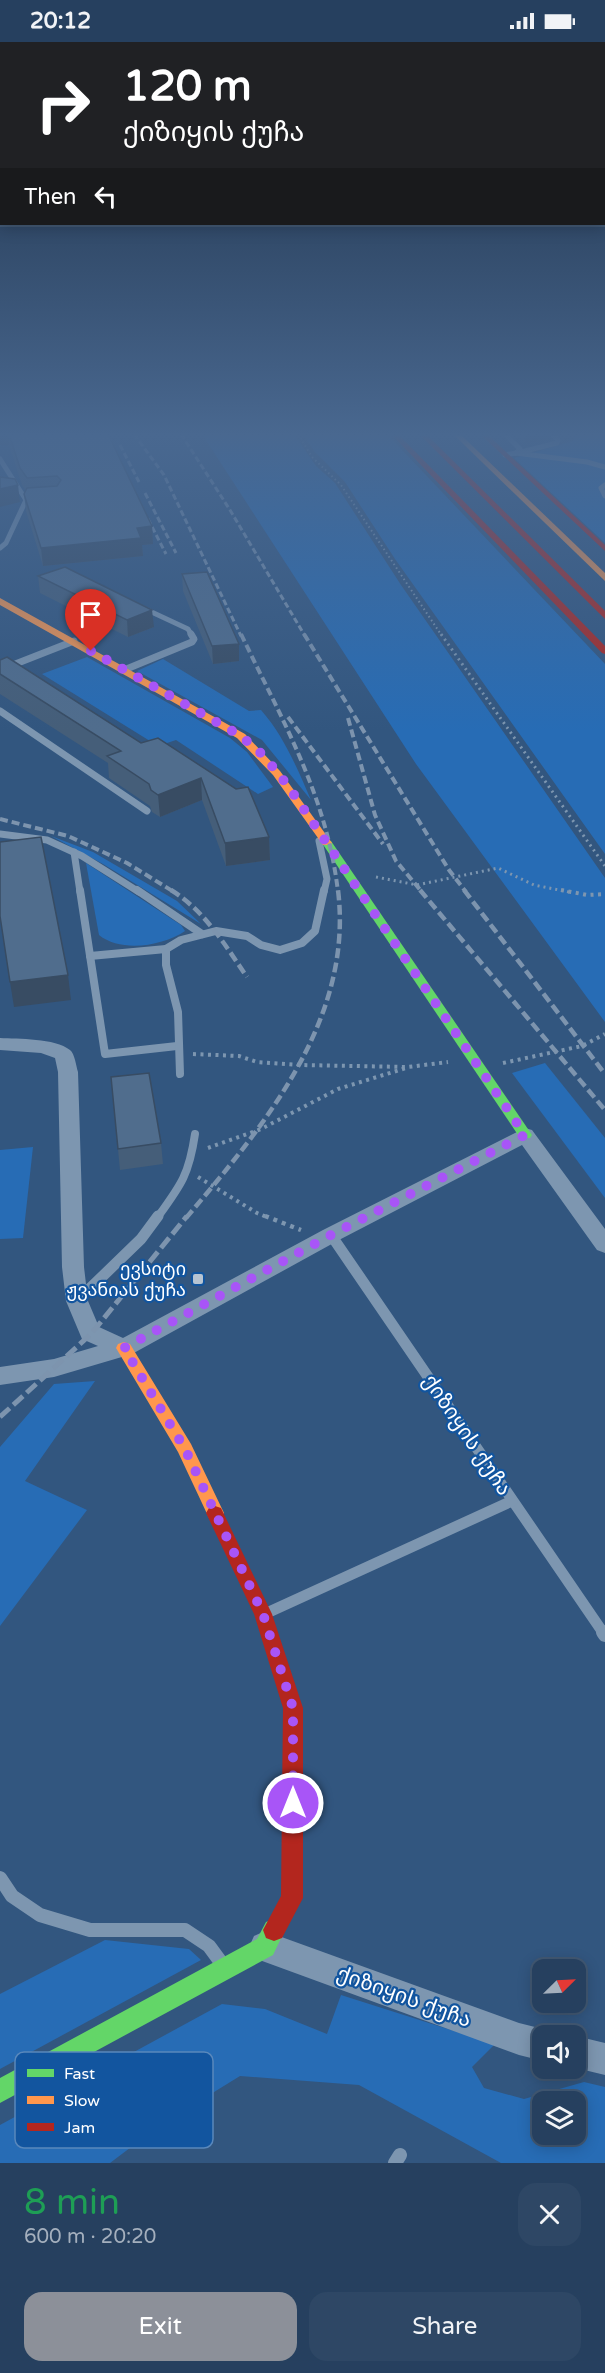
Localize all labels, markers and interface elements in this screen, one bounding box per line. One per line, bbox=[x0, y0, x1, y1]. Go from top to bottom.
text: 20:12 bbox=[30, 8, 91, 34]
text: 120 m bbox=[123, 61, 252, 112]
icon: right bbox=[24, 66, 102, 144]
text: ქიზიყის ქუჩა bbox=[123, 116, 304, 149]
icon: left bbox=[89, 180, 122, 213]
text: Then bbox=[24, 184, 77, 210]
pin bbox=[65, 589, 116, 651]
icon: arrive bbox=[74, 598, 107, 631]
place label: ევსიტი ჟვანიას ქუჩა bbox=[66, 1258, 186, 1301]
marker: ევსიტი ჟვანიას ქუჩა bbox=[191, 1272, 205, 1286]
street label: ქიზიყის ქუჩა bbox=[417, 1370, 517, 1500]
position arrow bbox=[261, 1771, 325, 1835]
north arrow bbox=[532, 1959, 586, 2013]
map controls bbox=[532, 1959, 586, 2145]
street label: ქიზიყის ქუჩა bbox=[333, 1961, 475, 2033]
button: sound bbox=[532, 2025, 586, 2079]
legend bbox=[15, 2052, 213, 2148]
text: Fast bbox=[64, 2064, 95, 2084]
text: Slow bbox=[64, 2091, 100, 2111]
button: layers bbox=[532, 2091, 586, 2145]
text: Jam bbox=[64, 2118, 95, 2138]
text: 8 min bbox=[24, 2181, 120, 2224]
button: close bbox=[518, 2183, 581, 2246]
text: 600 m · 20:20 bbox=[24, 2225, 156, 2249]
button: Exit bbox=[24, 2292, 297, 2361]
button: Share bbox=[309, 2292, 581, 2361]

